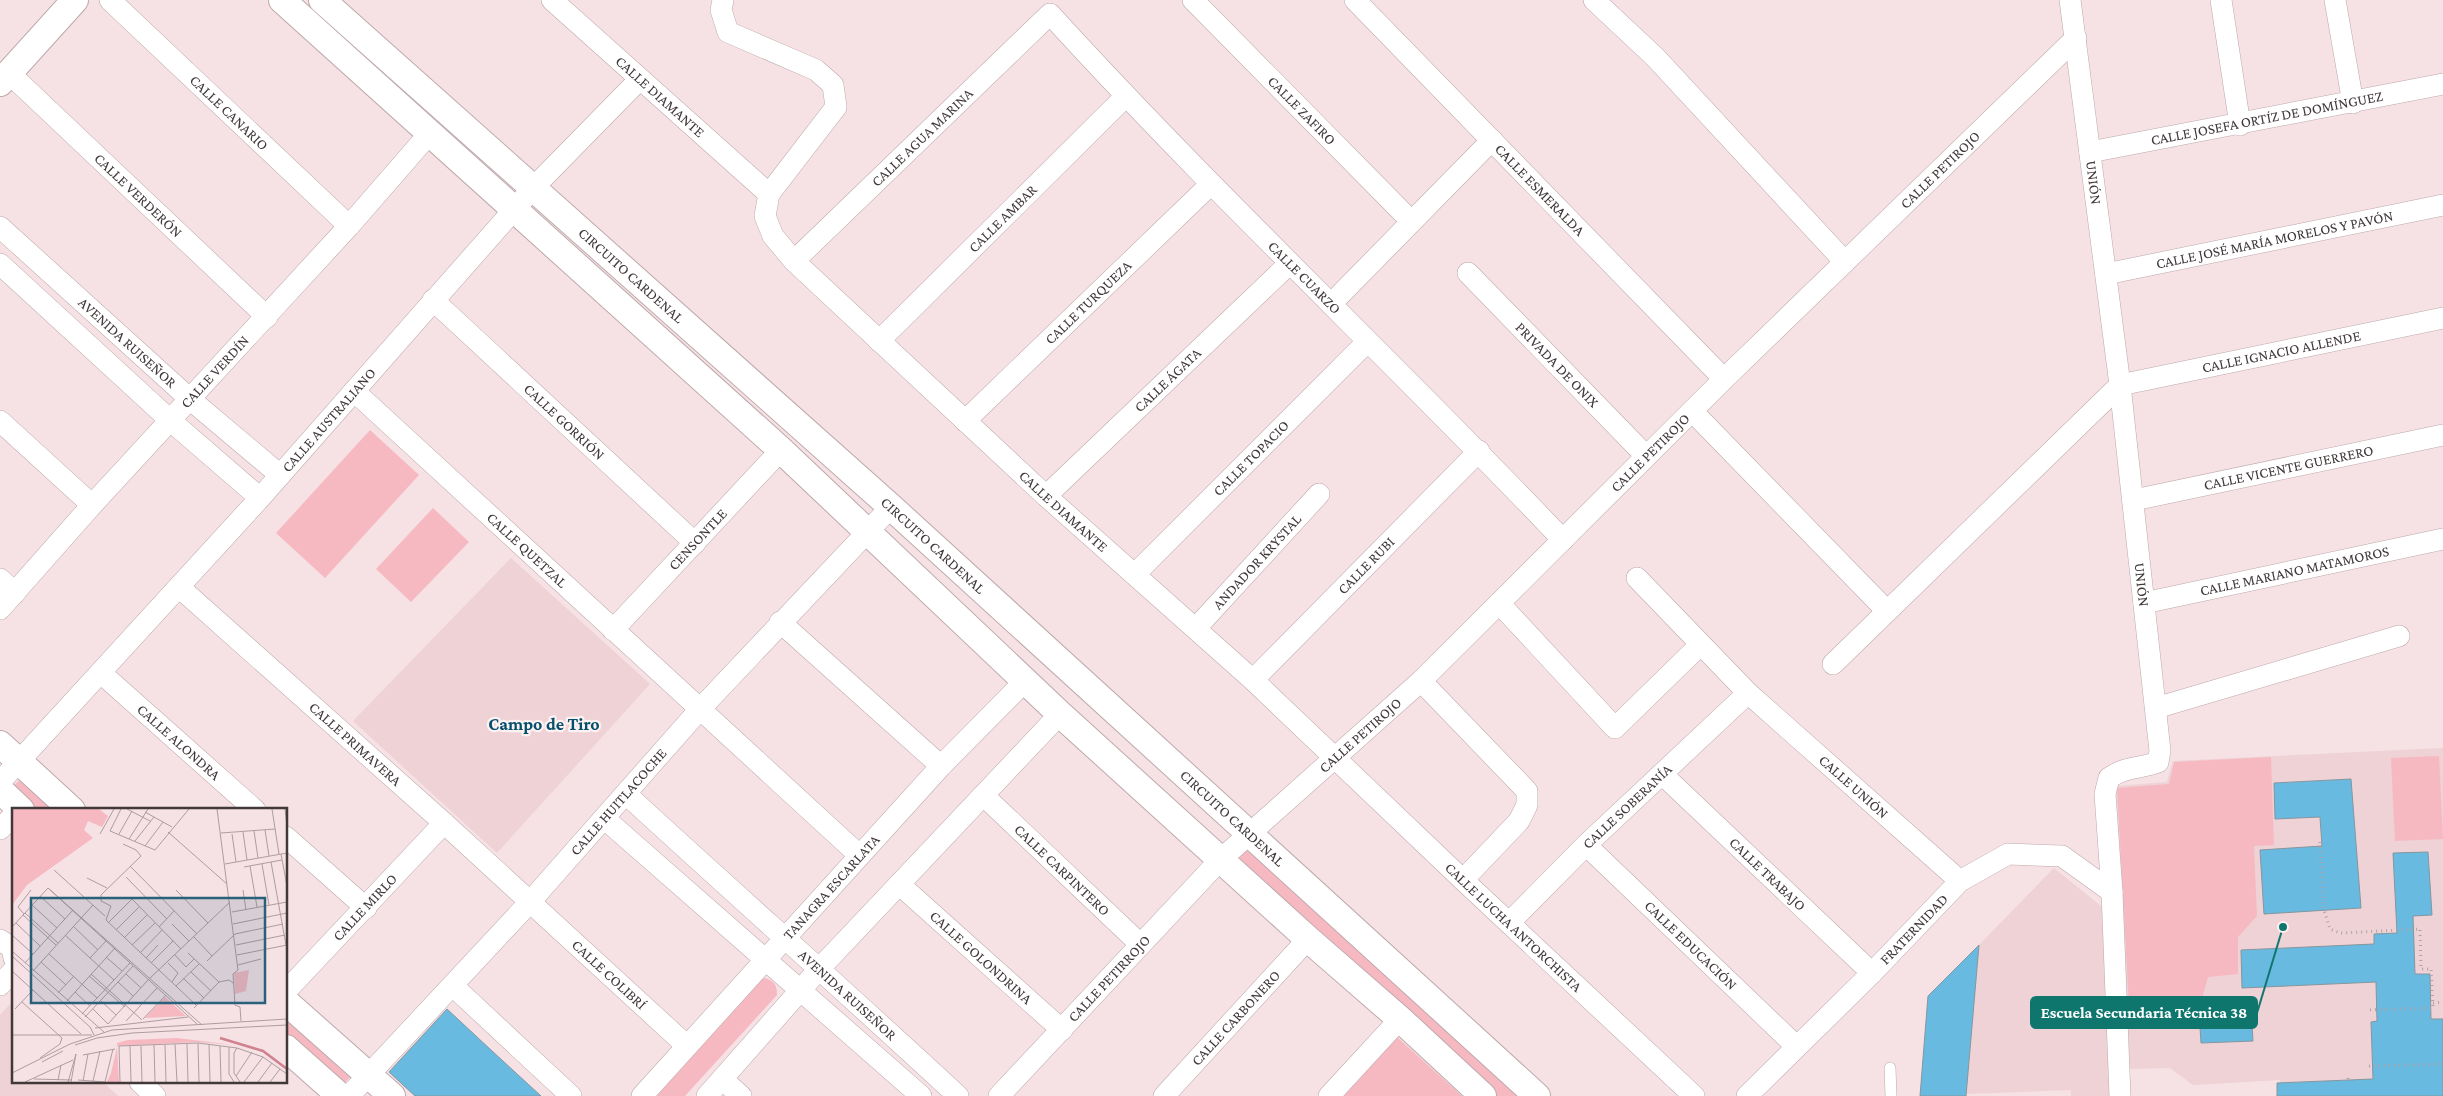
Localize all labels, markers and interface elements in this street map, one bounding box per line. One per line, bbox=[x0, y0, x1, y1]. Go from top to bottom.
street label: CALLE DIAMANTE bbox=[612, 53, 708, 140]
street label: CALLE CANARIO bbox=[187, 72, 272, 153]
street label: CALLE ZAFIRO bbox=[1265, 73, 1339, 148]
street label: CALLE AGUA MARINA bbox=[868, 85, 976, 190]
street label: CALLE JOSEFA ORTÍZ DE DOMÍNGUEZ bbox=[2149, 88, 2384, 148]
street label: CALLE PETIROJO bbox=[1897, 128, 1983, 212]
street label: CALLE ESMERALDA bbox=[1492, 141, 1588, 239]
street label: CALLE VERDERÓN bbox=[91, 150, 186, 241]
street label: UNIÓN bbox=[2083, 160, 2104, 205]
street label: CALLE AMBAR bbox=[965, 181, 1040, 256]
street label: CALLE JOSÉ MARÍA MORELOS Y PAVÓN bbox=[2155, 207, 2395, 272]
street label: CIRCUITO CARDENAL bbox=[575, 224, 687, 327]
street label: CALLE CUARZO bbox=[1265, 238, 1344, 317]
street label: CALLE TURQUEZA bbox=[1042, 257, 1135, 347]
street label: AVENIDA RUISEÑOR bbox=[75, 294, 180, 391]
street label: PRIVADA DE ONIX bbox=[1512, 319, 1602, 411]
street label: CALLE IGNACIO ALLENDE bbox=[2201, 327, 2362, 376]
street label: CALLE VERDÍN bbox=[177, 332, 252, 411]
street label: CALLE ÁGATA bbox=[1131, 344, 1204, 415]
street label: CALLE AUSTRALIANO bbox=[279, 365, 379, 475]
street label: CALLE GORRIÓN bbox=[521, 381, 608, 463]
street label: CALLE PETIROJO bbox=[1608, 410, 1693, 495]
street label: CALLE TOPACIO bbox=[1210, 417, 1292, 499]
street label: CALLE VICENTE GUERRERO bbox=[2202, 442, 2375, 493]
street label: CALLE DIAMANTE bbox=[1016, 467, 1111, 555]
street label: CIRCUITO CARDENAL bbox=[878, 494, 989, 597]
street label: CENSONTLE bbox=[665, 505, 730, 573]
street label: CALLE QUETZAL bbox=[484, 509, 571, 591]
street label: ANDADOR KRYSTAL bbox=[1209, 511, 1305, 612]
street label: CALLE RUBI bbox=[1334, 534, 1398, 597]
street label: CALLE MARIANO MATAMOROS bbox=[2199, 543, 2391, 599]
street label: UNIÓN bbox=[2131, 562, 2152, 607]
street label: CALLE PETIROJO bbox=[1316, 694, 1404, 776]
street label: CALLE PRIMAVERA bbox=[306, 699, 405, 789]
street label: CALLE ALONDRA bbox=[134, 701, 224, 783]
district label: Campo de Tiro bbox=[488, 714, 600, 734]
street label: CALLE HUITLACOCHE bbox=[567, 745, 670, 858]
street label: CALLE UNIÓN bbox=[1816, 752, 1892, 822]
street label: CALLE SOBERANÍA bbox=[1579, 761, 1675, 852]
street label: CIRCUITO CARDENAL bbox=[1177, 767, 1288, 870]
inset map bbox=[12, 808, 288, 1084]
street label: CALLE CARPINTERO bbox=[1011, 821, 1113, 919]
street label: TANAGRA ESCARLATA bbox=[780, 831, 883, 943]
street label: CALLE TRABAJO bbox=[1726, 834, 1809, 914]
street label: CALLE LUCHA ANTORCHISTA bbox=[1442, 859, 1586, 995]
street label: CALLE MIRLO bbox=[329, 870, 400, 944]
street label: FRATERNIDAD bbox=[1877, 891, 1951, 968]
street label: CALLE EDUCACIÓN bbox=[1641, 897, 1740, 993]
street label: CALLE GOLONDRINA bbox=[927, 908, 1036, 1007]
street label: CALLE PETIRROJO bbox=[1065, 932, 1153, 1025]
street label: CALLE COLIBRÍ bbox=[569, 936, 650, 1013]
street label: AVENIDA RUISEÑOR bbox=[795, 946, 900, 1044]
street label: CALLE CARBONERO bbox=[1188, 967, 1283, 1069]
callout: Escuela Secundaria Técnica 38 bbox=[2031, 997, 2257, 1028]
text: Escuela Secundaria Técnica 38 bbox=[2041, 1004, 2247, 1021]

